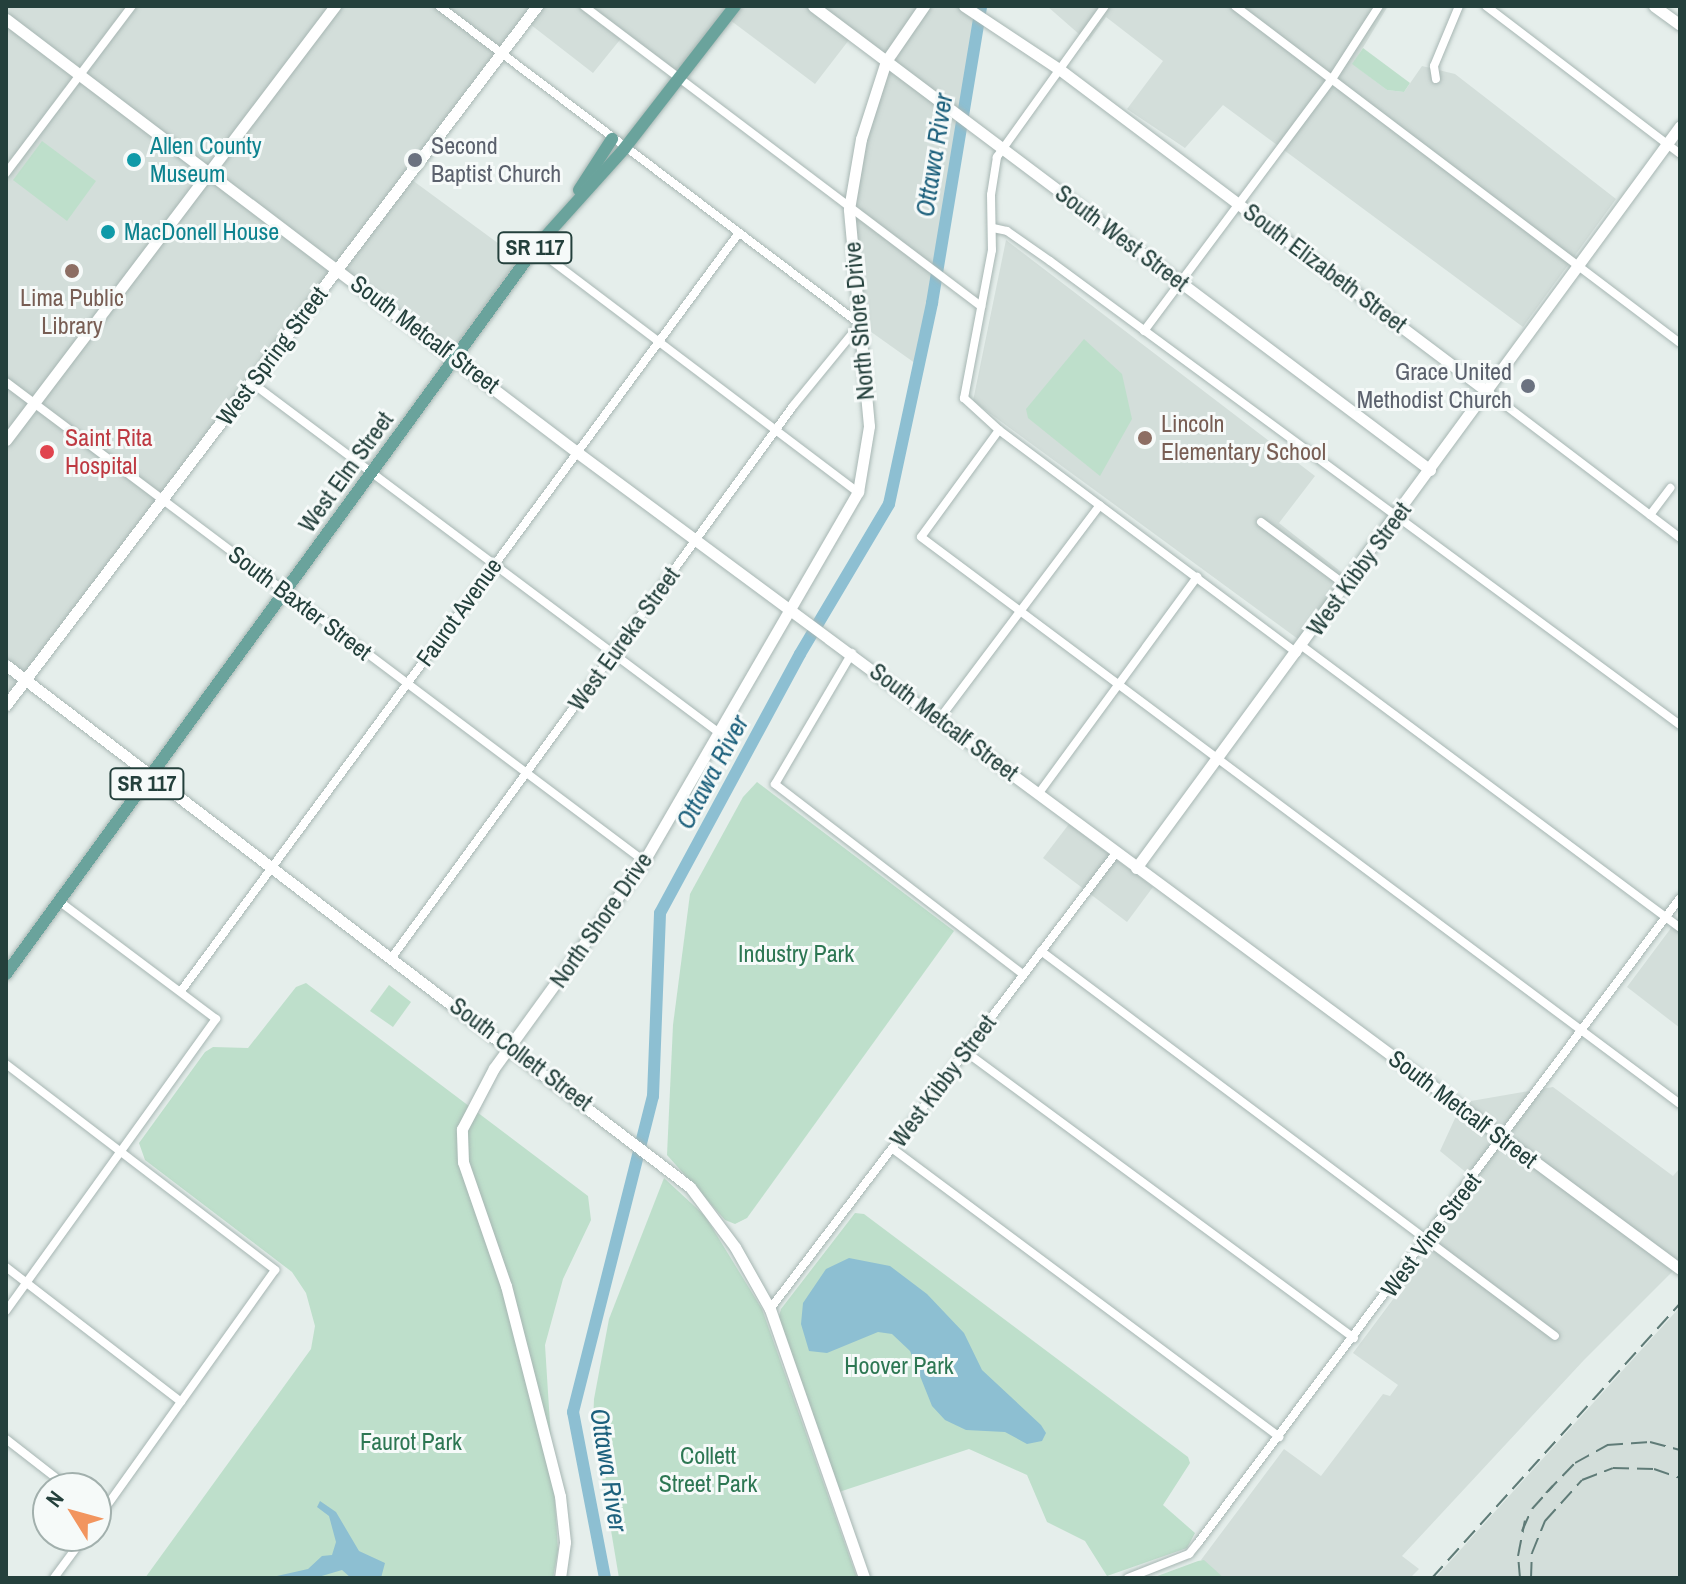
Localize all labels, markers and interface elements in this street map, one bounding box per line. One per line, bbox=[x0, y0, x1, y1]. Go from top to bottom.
water label: Ottawa River bbox=[909, 91, 959, 219]
place label: Allen County Museum bbox=[150, 132, 262, 188]
place label: Second Baptist Church bbox=[431, 132, 561, 188]
marker: Allen County Museum bbox=[125, 151, 143, 169]
marker: Second Baptist Church bbox=[406, 151, 424, 169]
street label: South West Street bbox=[1050, 179, 1194, 297]
street label: South Elizabeth Street bbox=[1238, 197, 1412, 339]
place label: MacDonell House bbox=[124, 218, 279, 246]
marker: MacDonell House bbox=[99, 223, 117, 241]
road number: SR 117 bbox=[497, 230, 573, 266]
street label: North Shore Drive bbox=[838, 241, 880, 401]
marker: Lima Public Library bbox=[63, 262, 81, 280]
street label: South Metcalf Street bbox=[345, 269, 505, 399]
street label: West Spring Street bbox=[211, 281, 333, 431]
place label: Lima Public Library bbox=[20, 284, 124, 340]
place label: Grace United Methodist Church bbox=[1357, 358, 1512, 414]
marker: Grace United Methodist Church bbox=[1519, 377, 1537, 395]
street label: West Elm Street bbox=[293, 406, 399, 538]
place label: Lincoln Elementary School bbox=[1161, 410, 1326, 466]
place label: Saint Rita Hospital bbox=[65, 424, 153, 480]
marker: Lincoln Elementary School bbox=[1136, 429, 1154, 447]
marker: Saint Rita Hospital bbox=[36, 441, 58, 463]
street label: West Kibby Street bbox=[1301, 497, 1417, 641]
street label: South Baxter Street bbox=[223, 540, 377, 666]
street label: Faurot Avenue bbox=[410, 552, 508, 672]
street label: West Eureka Street bbox=[562, 562, 686, 716]
street label: South Metcalf Street bbox=[864, 657, 1024, 787]
water label: Ottawa River bbox=[669, 710, 755, 834]
road number: SR 117 bbox=[109, 766, 185, 802]
street label: North Shore Drive bbox=[544, 847, 658, 993]
park label: Industry Park bbox=[738, 940, 854, 968]
street label: South Collett Street bbox=[444, 991, 598, 1117]
street label: West Kibby Street bbox=[884, 1009, 1002, 1153]
street label: South Metcalf Street bbox=[1383, 1044, 1543, 1174]
street label: West Vine Street bbox=[1375, 1167, 1487, 1303]
park label: Hoover Park bbox=[844, 1352, 954, 1380]
water label: Ottawa River bbox=[584, 1406, 634, 1534]
park label: Faurot Park bbox=[360, 1428, 462, 1456]
park label: Collett Street Park bbox=[659, 1442, 757, 1498]
north arrow bbox=[32, 1472, 112, 1552]
text: N bbox=[39, 1485, 70, 1513]

